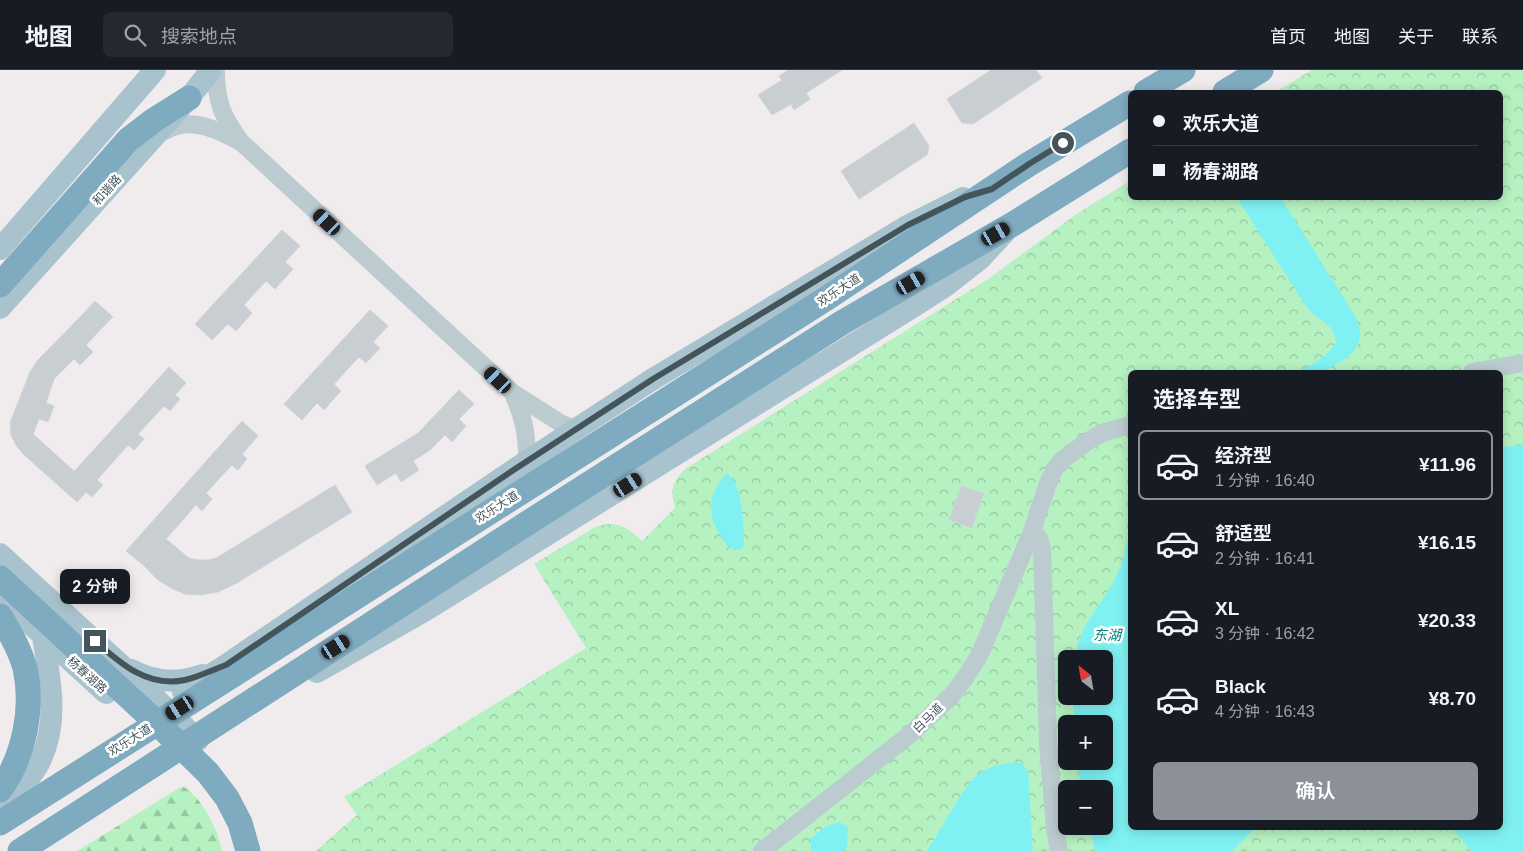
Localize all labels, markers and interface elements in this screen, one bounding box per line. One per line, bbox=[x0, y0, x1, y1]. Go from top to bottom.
search box bbox=[103, 12, 453, 57]
icon: search bbox=[121, 21, 149, 49]
text: 地图 bbox=[25, 23, 73, 50]
text: 搜索地点 bbox=[161, 26, 237, 47]
text: 首页 bbox=[1270, 27, 1306, 47]
text: 地图 bbox=[1334, 27, 1370, 47]
text: 关于 bbox=[1398, 27, 1434, 47]
text: 联系 bbox=[1462, 27, 1498, 47]
text: 欢乐大道 bbox=[1183, 113, 1259, 134]
route start bbox=[1052, 132, 1074, 154]
text: 杨春湖路 bbox=[1183, 161, 1259, 182]
street label: 和谐路 bbox=[90, 172, 124, 208]
car bbox=[310, 206, 343, 238]
car bbox=[979, 220, 1012, 248]
car bbox=[894, 269, 927, 297]
street label: 欢乐大道 bbox=[815, 271, 863, 309]
car bbox=[481, 364, 514, 396]
text: 选择车型 bbox=[1153, 387, 1241, 412]
icon: car bbox=[1155, 443, 1200, 488]
text: 经济型 bbox=[1215, 445, 1272, 466]
text: ¥11.96 bbox=[1419, 454, 1476, 475]
car bbox=[611, 471, 644, 499]
text: 1 分钟 · 16:40 bbox=[1215, 472, 1315, 489]
street label: 欢乐大道 bbox=[473, 488, 521, 526]
icon: car bbox=[1155, 521, 1200, 566]
text: 舒适型 bbox=[1215, 523, 1272, 544]
text: ¥16.15 bbox=[1418, 532, 1476, 553]
text: 2 分钟 · 16:41 bbox=[1215, 550, 1315, 567]
callout: 2 分钟 bbox=[60, 568, 130, 604]
text: 2 分钟 bbox=[72, 578, 118, 595]
text: XL bbox=[1215, 598, 1239, 619]
icon: car bbox=[1155, 599, 1200, 644]
text: ¥20.33 bbox=[1418, 610, 1476, 631]
text: 3 分钟 · 16:42 bbox=[1215, 625, 1315, 642]
water label: 东湖 bbox=[1093, 627, 1123, 643]
route end bbox=[84, 630, 106, 652]
car bbox=[319, 633, 352, 661]
north arrow bbox=[1058, 650, 1112, 705]
map controls bbox=[1058, 650, 1113, 835]
street label: 杨春湖路 bbox=[64, 654, 110, 696]
text: Black bbox=[1215, 676, 1266, 697]
icon: car bbox=[1155, 677, 1200, 722]
text: ¥8.70 bbox=[1428, 688, 1476, 709]
car bbox=[163, 694, 196, 722]
street label: 白马道 bbox=[910, 700, 946, 736]
text: 4 分钟 · 16:43 bbox=[1215, 703, 1315, 720]
button: + bbox=[1058, 715, 1113, 770]
street label: 欢乐大道 bbox=[106, 721, 154, 759]
button: 确认 bbox=[1153, 762, 1478, 820]
button: − bbox=[1058, 780, 1113, 835]

